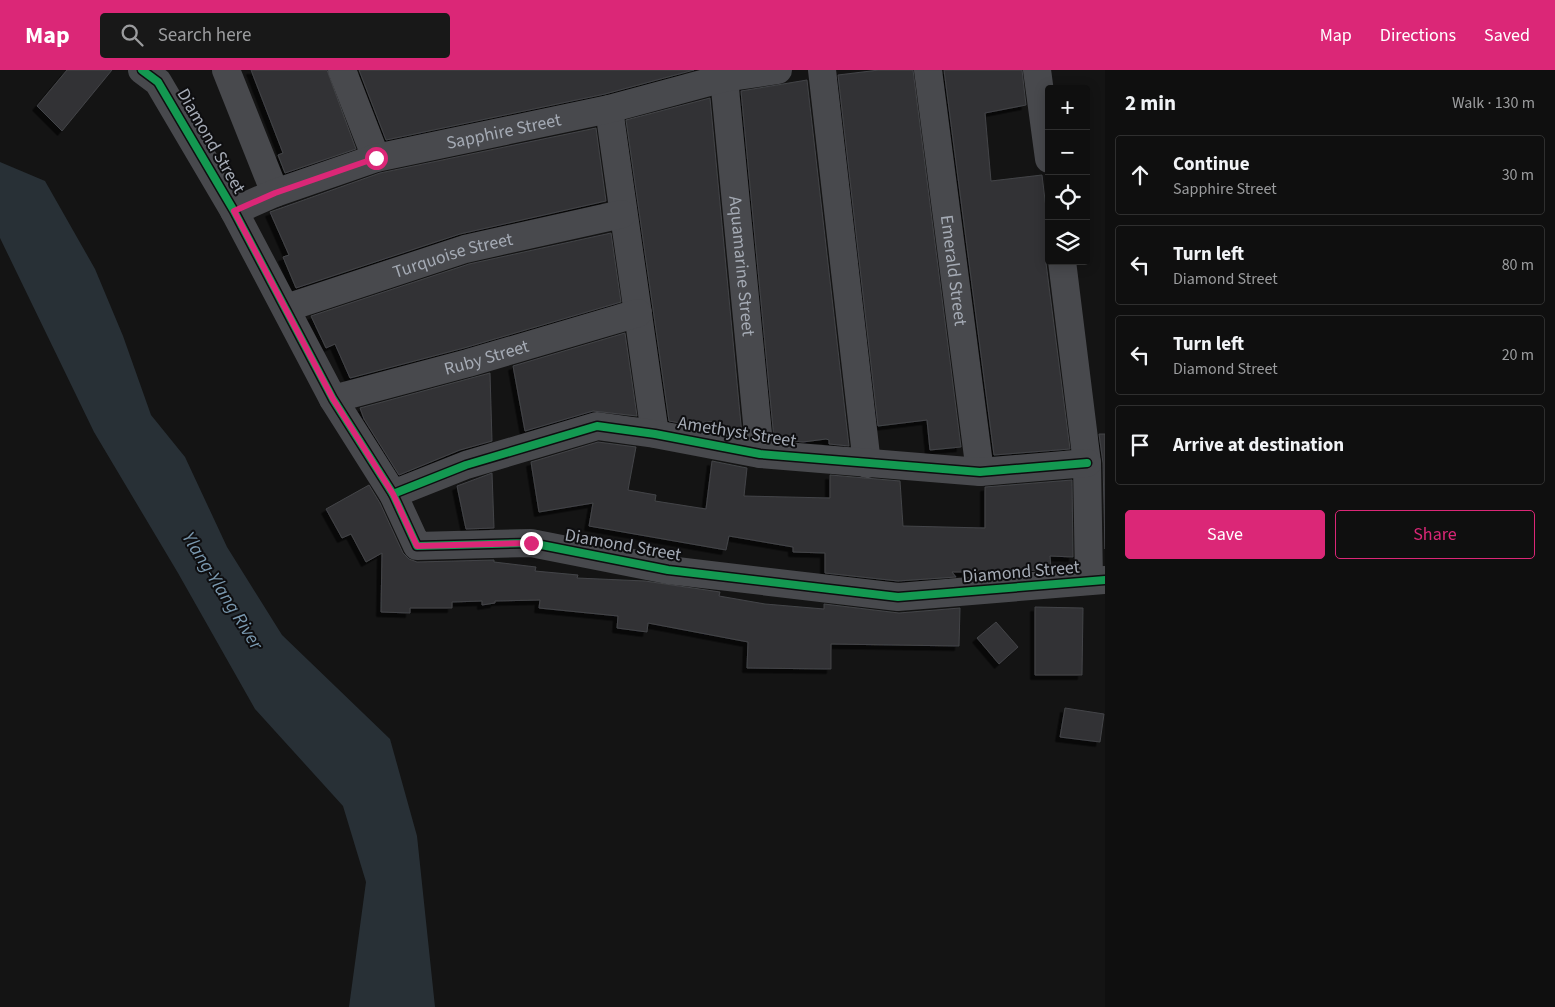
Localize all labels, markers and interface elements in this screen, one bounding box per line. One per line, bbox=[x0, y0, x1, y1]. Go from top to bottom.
search box bbox=[100, 13, 450, 58]
text: Map bbox=[25, 18, 70, 53]
icon: search bbox=[118, 21, 146, 49]
text: Search here bbox=[158, 22, 251, 49]
text: Map bbox=[1320, 23, 1352, 48]
text: Directions bbox=[1380, 23, 1456, 48]
text: Saved bbox=[1484, 23, 1530, 48]
street label: Diamond Street bbox=[171, 84, 251, 198]
map controls bbox=[1045, 85, 1090, 265]
button: + bbox=[1045, 85, 1090, 130]
text: 2 min bbox=[1125, 88, 1176, 118]
text: Walk · 130 m bbox=[1452, 92, 1535, 114]
street label: Sapphire Street bbox=[444, 107, 563, 155]
button: − bbox=[1045, 130, 1090, 175]
route start bbox=[365, 147, 388, 170]
text: Continue bbox=[1173, 151, 1250, 178]
icon: ahead bbox=[1126, 161, 1154, 189]
text: 30 m bbox=[1502, 164, 1534, 186]
button: locate bbox=[1045, 175, 1090, 220]
text: Sapphire Street bbox=[1173, 178, 1277, 200]
street label: Aquamarine Street bbox=[723, 195, 761, 337]
street label: Emerald Street bbox=[934, 213, 973, 327]
button: layers bbox=[1045, 220, 1090, 265]
street label: Turquoise Street bbox=[389, 226, 515, 284]
text: Turn left bbox=[1173, 241, 1244, 268]
icon: left bbox=[1126, 251, 1154, 279]
text: 80 m bbox=[1502, 254, 1534, 276]
text: Diamond Street bbox=[1173, 268, 1278, 290]
text: Turn left bbox=[1173, 331, 1244, 358]
street label: Ruby Street bbox=[441, 333, 532, 381]
icon: left bbox=[1126, 341, 1154, 369]
text: 20 m bbox=[1502, 344, 1534, 366]
text: Diamond Street bbox=[1173, 358, 1278, 380]
street label: Amethyst Street bbox=[676, 410, 798, 454]
icon: arrive bbox=[1126, 431, 1154, 459]
text: Arrive at destination bbox=[1173, 432, 1344, 459]
button: Save bbox=[1125, 510, 1325, 559]
button: Share bbox=[1335, 510, 1535, 559]
street label: Diamond Street bbox=[563, 522, 683, 568]
water label: Ylang-Ylang River bbox=[175, 527, 270, 657]
route end bbox=[520, 532, 543, 555]
street label: Diamond Street bbox=[961, 554, 1081, 590]

